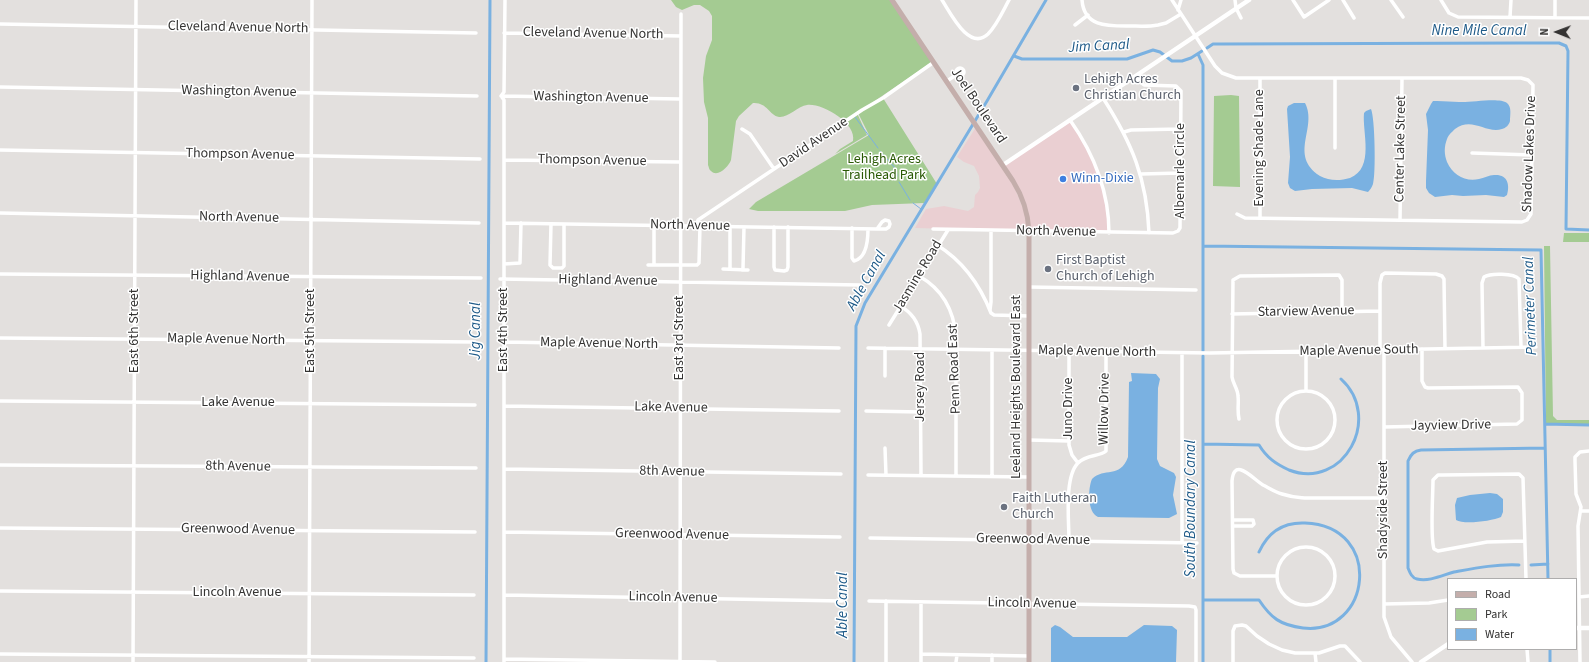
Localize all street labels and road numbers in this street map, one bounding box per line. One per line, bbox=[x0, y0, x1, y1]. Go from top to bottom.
street label: Cleveland Avenue North bbox=[168, 18, 308, 38]
street label: Cleveland Avenue North bbox=[523, 24, 663, 44]
street label: Joel Boulevard bbox=[947, 65, 1009, 147]
street label: Washington Avenue bbox=[181, 83, 297, 101]
street label: Washington Avenue bbox=[533, 89, 649, 107]
street label: Evening Shade Lane bbox=[1252, 89, 1268, 207]
street label: Center Lake Street bbox=[1392, 95, 1410, 203]
street label: Shadow Lakes Drive bbox=[1520, 95, 1540, 213]
street label: David Avenue bbox=[776, 114, 852, 172]
street label: Albemarle Circle bbox=[1173, 123, 1189, 219]
street label: Thompson Avenue bbox=[185, 146, 295, 164]
street label: Thompson Avenue bbox=[537, 152, 647, 170]
street label: North Avenue bbox=[199, 209, 279, 227]
street label: North Avenue bbox=[650, 217, 730, 235]
street label: North Avenue bbox=[1016, 223, 1096, 241]
street label: Jasmine Road bbox=[890, 237, 946, 317]
street label: Highland Avenue bbox=[190, 268, 290, 286]
street label: Highland Avenue bbox=[558, 272, 658, 290]
street label: East 4th Street bbox=[496, 288, 512, 372]
street label: East 6th Street bbox=[127, 289, 143, 373]
street label: East 5th Street bbox=[303, 289, 319, 373]
street label: Leeland Heights Boulevard East bbox=[1009, 295, 1025, 479]
street label: East 3rd Street bbox=[672, 296, 688, 380]
street label: Starview Avenue bbox=[1257, 303, 1355, 321]
street label: Penn Road East bbox=[945, 324, 965, 414]
street label: Maple Avenue North bbox=[167, 331, 285, 349]
street label: Maple Avenue North bbox=[540, 335, 658, 353]
street label: Maple Avenue South bbox=[1299, 342, 1419, 360]
street label: Maple Avenue North bbox=[1038, 343, 1156, 361]
street label: Jersey Road bbox=[913, 352, 929, 422]
street label: Willow Drive bbox=[1096, 373, 1114, 445]
street label: Juno Drive bbox=[1061, 378, 1077, 440]
street label: Lake Avenue bbox=[201, 395, 275, 411]
street label: Lake Avenue bbox=[634, 399, 708, 417]
street label: Jayview Drive bbox=[1411, 417, 1491, 435]
street label: 8th Avenue bbox=[205, 458, 271, 476]
street label: Shadyside Street bbox=[1376, 461, 1392, 559]
street label: 8th Avenue bbox=[639, 463, 705, 481]
street label: Greenwood Avenue bbox=[181, 521, 295, 539]
street label: Greenwood Avenue bbox=[615, 526, 729, 544]
street label: Greenwood Avenue bbox=[976, 531, 1090, 549]
street label: Lincoln Avenue bbox=[193, 585, 281, 601]
street label: Lincoln Avenue bbox=[628, 589, 718, 607]
street label: Lincoln Avenue bbox=[987, 595, 1077, 613]

